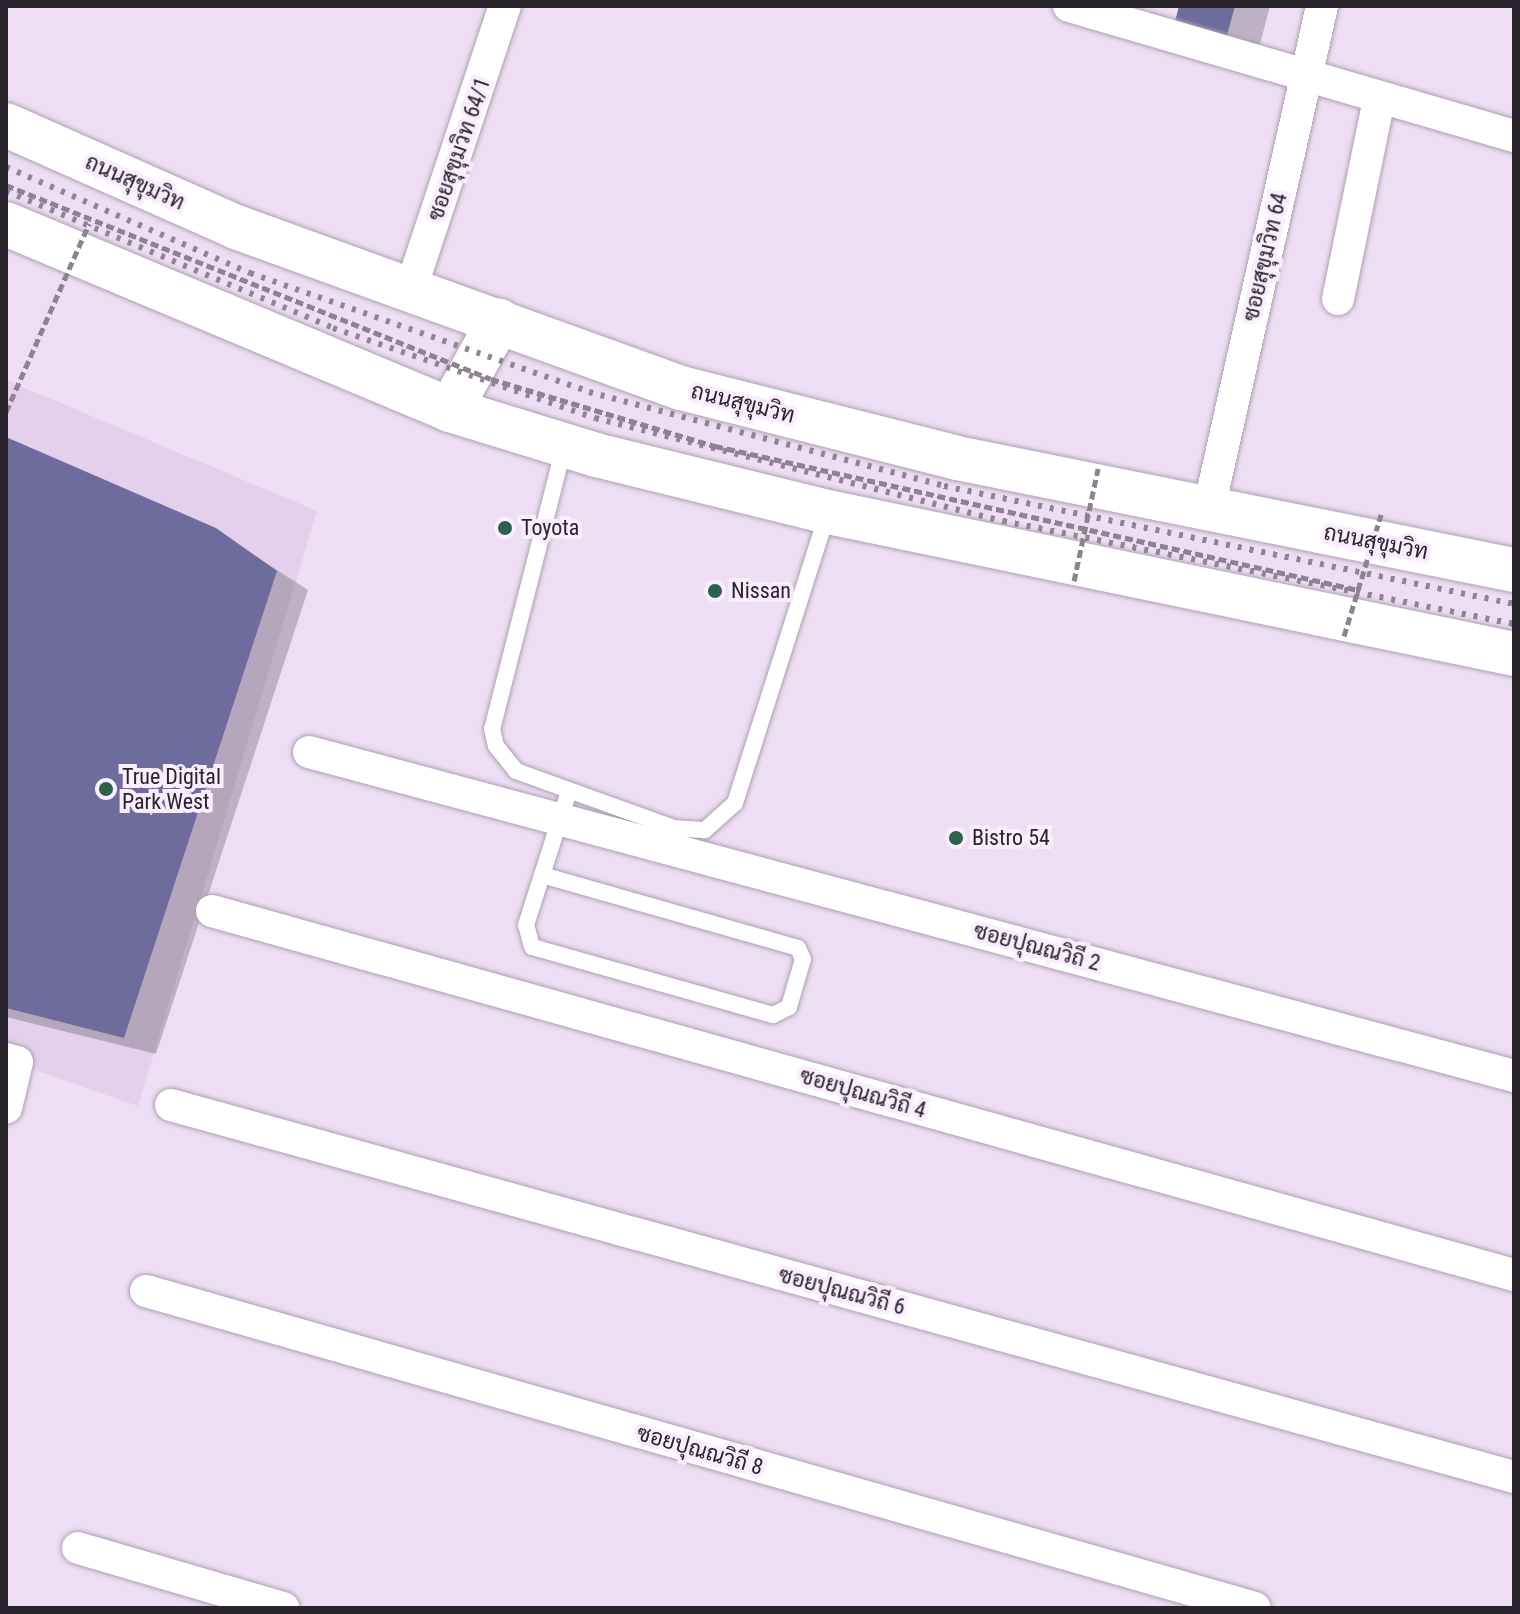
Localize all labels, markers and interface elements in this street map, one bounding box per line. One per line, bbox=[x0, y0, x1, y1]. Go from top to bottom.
street label: ซอยสุขุมวิท 64/1 bbox=[422, 74, 496, 224]
street label: ถนนสุขุมวิท bbox=[81, 148, 189, 216]
street label: ซอยสุขุมวิท 64 bbox=[1237, 190, 1293, 324]
street label: ถนนสุขุมวิท bbox=[688, 377, 798, 429]
place label: Toyota bbox=[521, 515, 579, 541]
marker: Toyota bbox=[496, 519, 514, 537]
street label: ถนนสุขุมวิท bbox=[1322, 519, 1430, 565]
place label: Nissan bbox=[731, 578, 791, 604]
marker: Nissan bbox=[706, 582, 724, 600]
place label: True Digital Park West bbox=[122, 763, 221, 814]
marker: True Digital Park West bbox=[97, 780, 115, 798]
place label: Bistro 54 bbox=[972, 825, 1050, 851]
marker: Bistro 54 bbox=[947, 829, 965, 847]
street label: ซอยปุณณวิถี 2 bbox=[971, 917, 1103, 977]
street label: ซอยปุณณวิถี 4 bbox=[797, 1062, 929, 1124]
street label: ซอยปุณณวิถี 6 bbox=[776, 1261, 908, 1321]
street label: ซอยปุณณวิถี 8 bbox=[634, 1419, 766, 1481]

